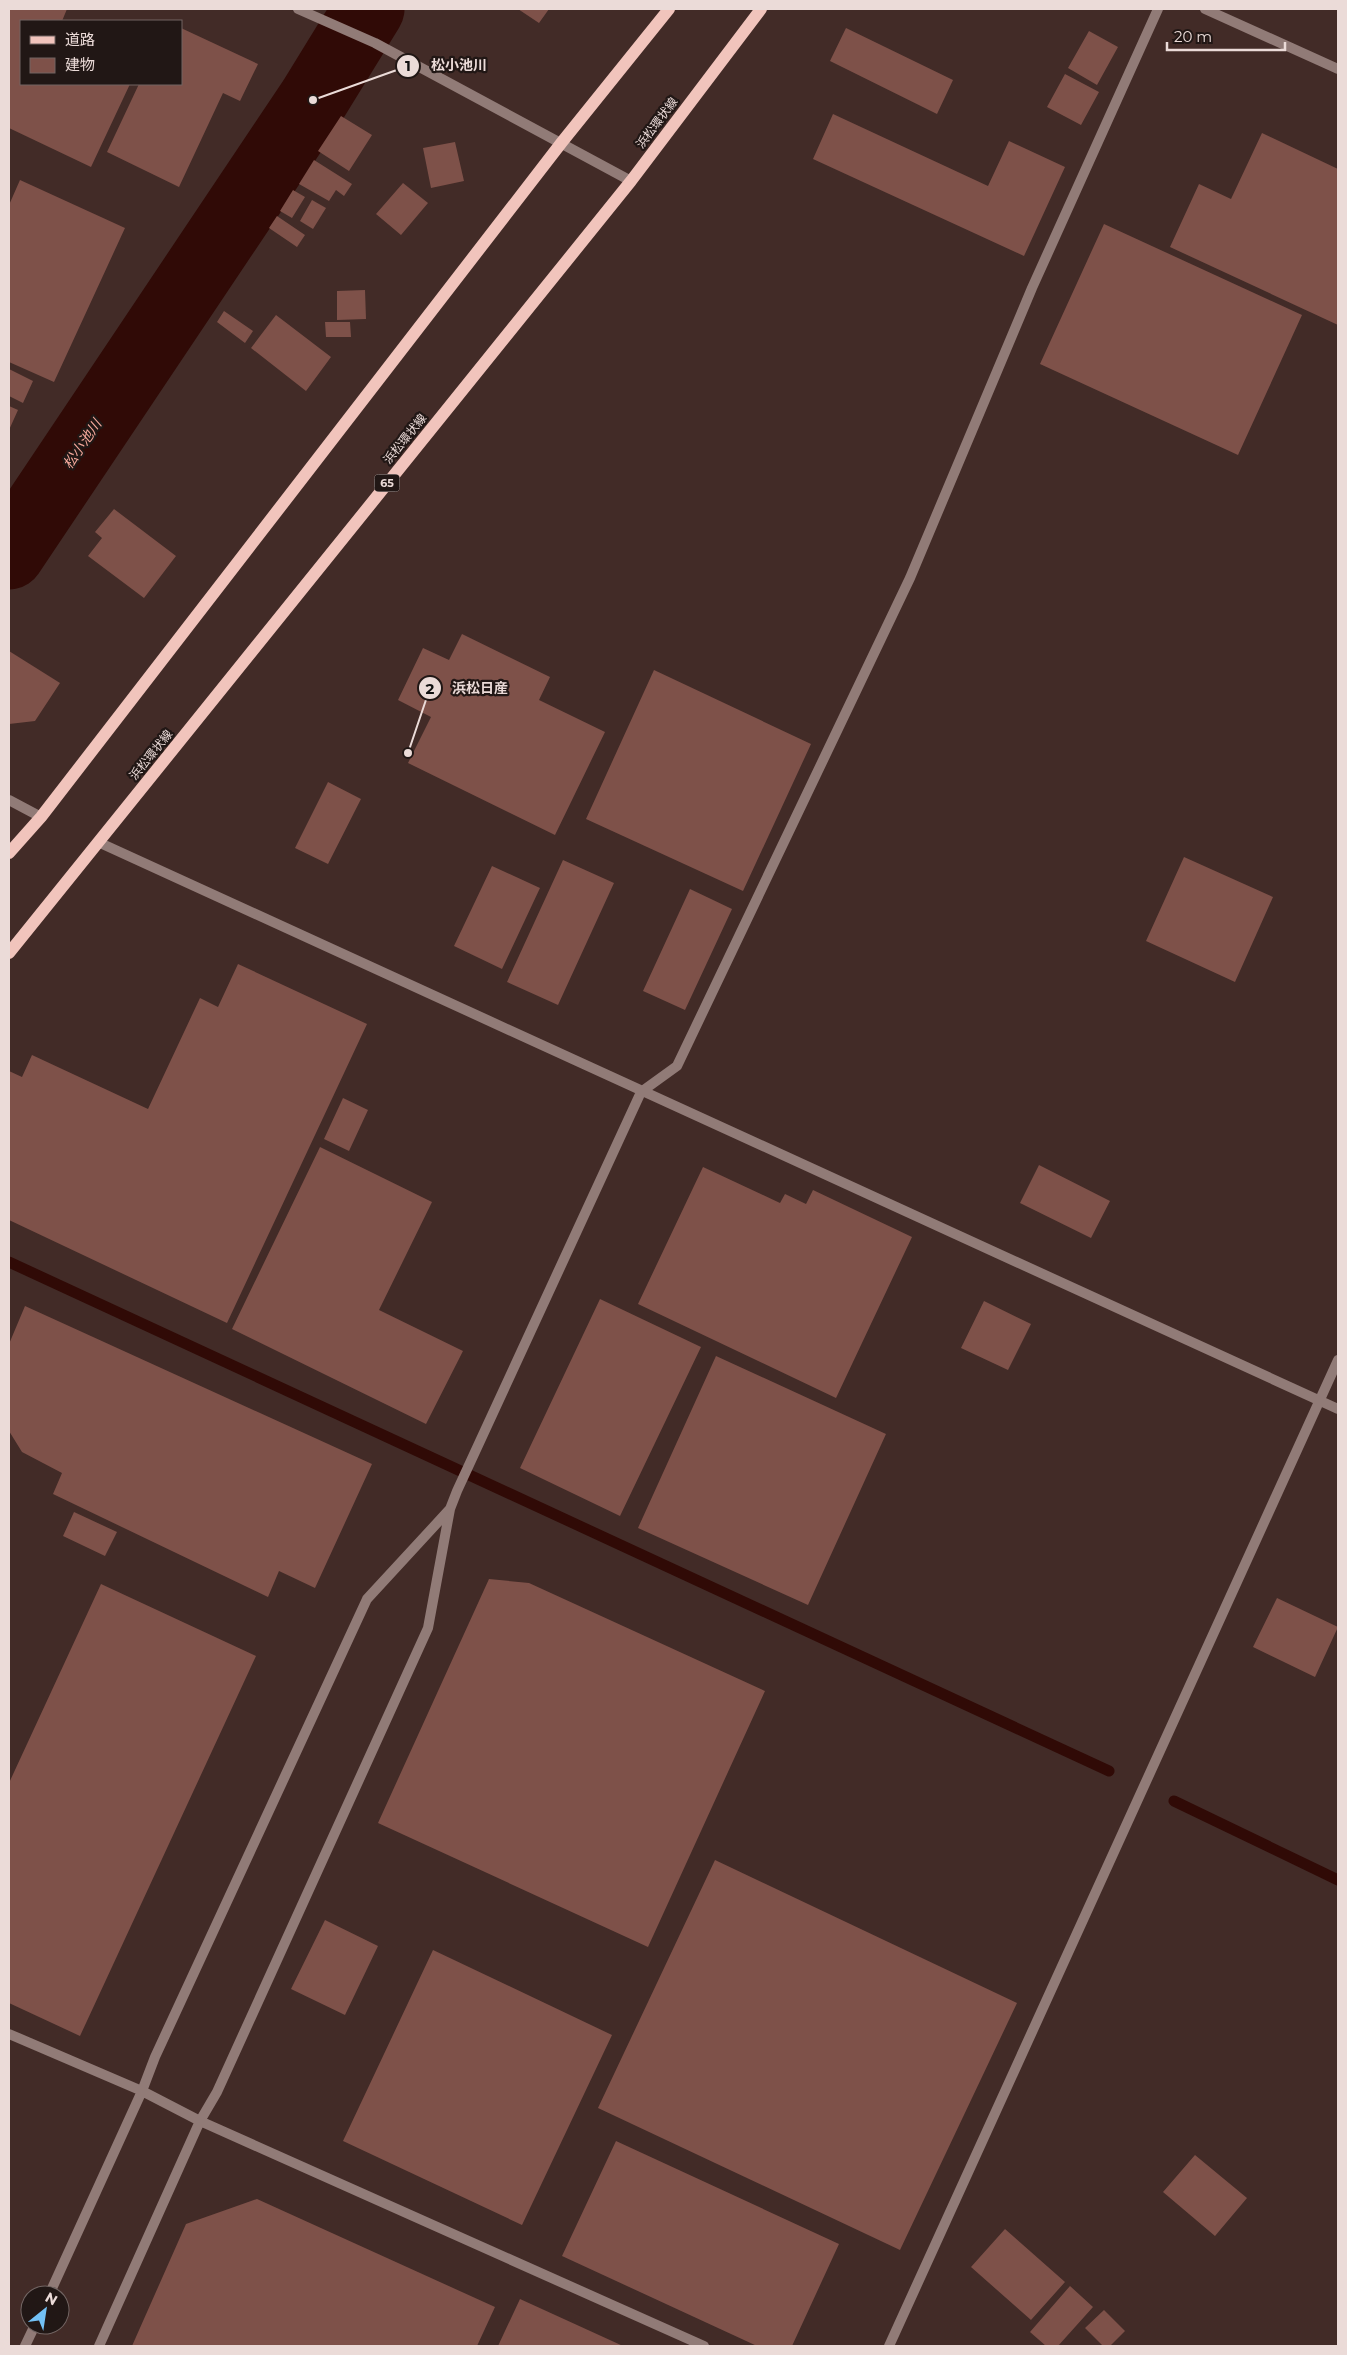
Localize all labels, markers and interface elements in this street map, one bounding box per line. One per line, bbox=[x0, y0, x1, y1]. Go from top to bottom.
legend bbox=[20, 20, 182, 85]
scale bar bbox=[1167, 20, 1284, 52]
text: 20 m bbox=[1174, 27, 1212, 46]
text: 道路 bbox=[65, 30, 95, 49]
callout: 松小池川 bbox=[396, 51, 497, 80]
text: 建物 bbox=[65, 55, 95, 74]
text: 1 bbox=[405, 56, 411, 75]
text: 松小池川 bbox=[431, 56, 487, 74]
street label: 浜松環状線 bbox=[633, 94, 681, 151]
street label: 浜松環状線 bbox=[380, 411, 429, 467]
water label: 松小池川 bbox=[59, 414, 106, 472]
road number: 65 bbox=[374, 474, 400, 492]
callout: 浜松日産 bbox=[417, 674, 518, 703]
text: 2 bbox=[426, 679, 435, 698]
text: 浜松日産 bbox=[452, 679, 508, 697]
street label: 浜松環状線 bbox=[126, 727, 175, 783]
north arrow bbox=[20, 2285, 70, 2335]
text: N bbox=[42, 2288, 61, 2309]

